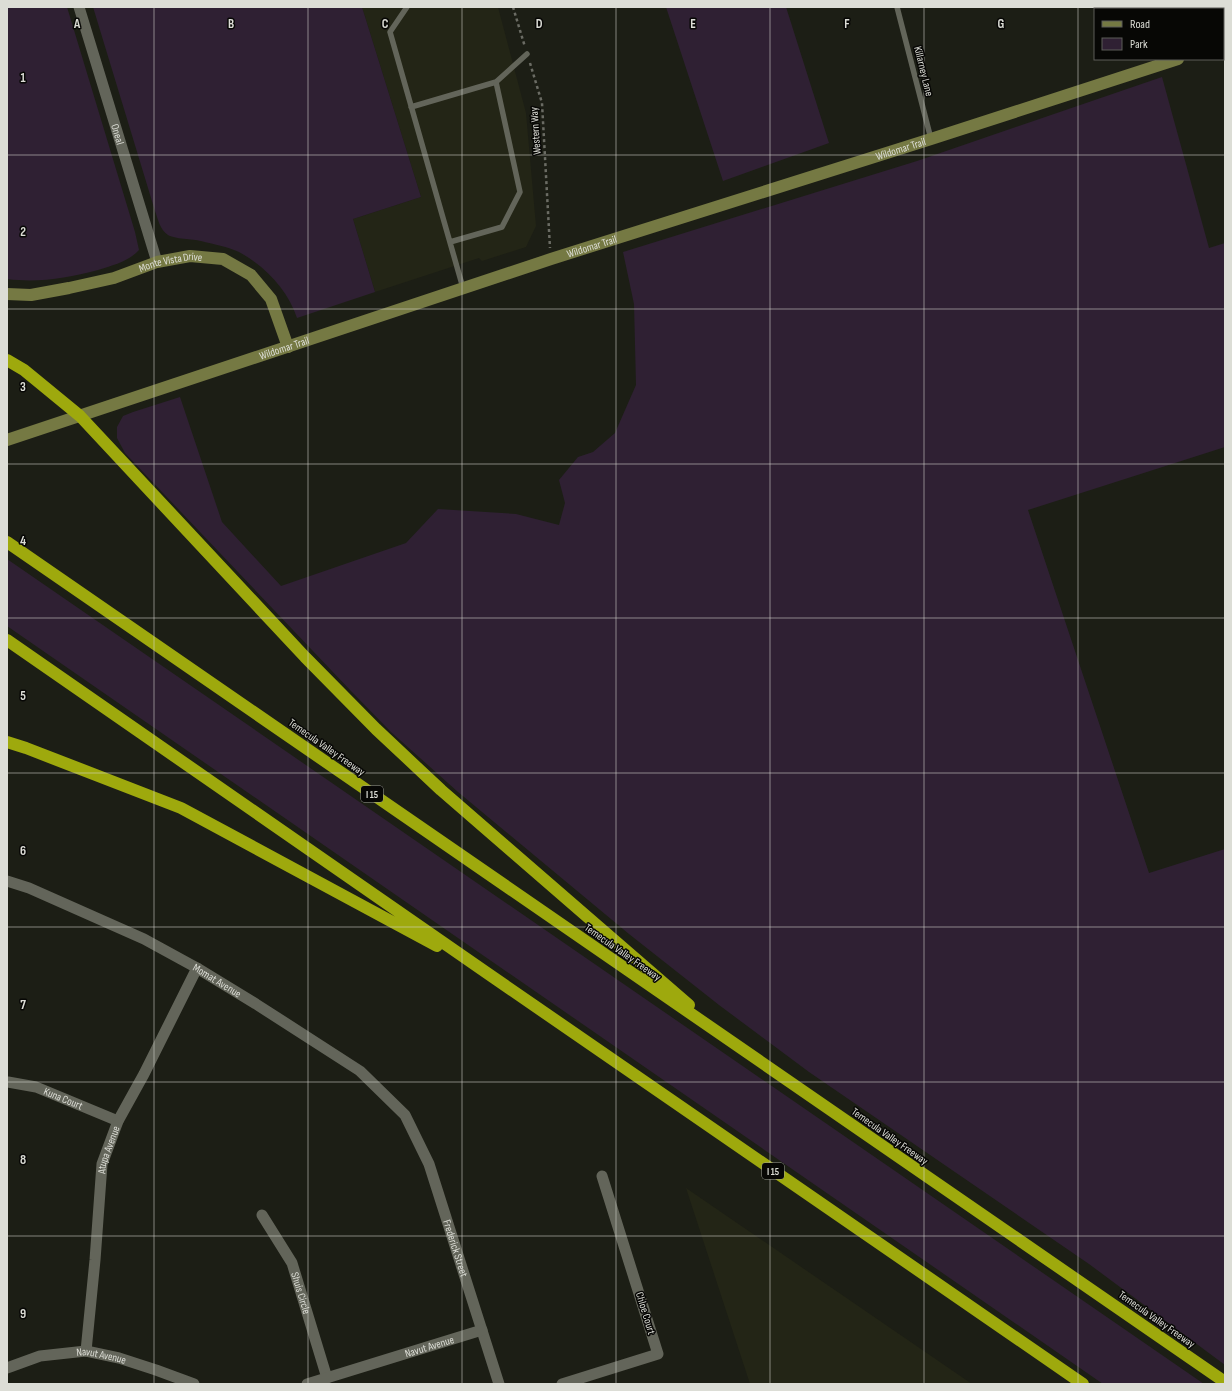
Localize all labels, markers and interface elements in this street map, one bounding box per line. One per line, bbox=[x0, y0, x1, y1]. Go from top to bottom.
legend bbox=[1094, 8, 1224, 60]
text: A bbox=[73, 16, 81, 32]
text: B bbox=[228, 16, 234, 32]
text: C bbox=[382, 16, 389, 32]
text: D bbox=[536, 16, 543, 32]
text: E bbox=[690, 16, 696, 32]
text: F bbox=[844, 16, 850, 32]
text: G bbox=[998, 16, 1005, 32]
text: Road bbox=[1130, 17, 1150, 32]
text: Park bbox=[1130, 37, 1148, 52]
street label: Killarney Lane bbox=[911, 45, 936, 97]
text: 1 bbox=[20, 70, 26, 86]
street label: Western Way bbox=[527, 106, 544, 155]
street label: Oneal bbox=[108, 122, 127, 146]
street label: Wildomar Trail bbox=[874, 135, 927, 163]
text: 2 bbox=[20, 224, 26, 240]
street label: Wildomar Trail bbox=[565, 233, 618, 261]
street label: Monte Vista Drive bbox=[137, 250, 203, 275]
street label: Wildomar Trail bbox=[258, 334, 311, 363]
text: 3 bbox=[20, 379, 26, 395]
text: 4 bbox=[20, 533, 26, 549]
text: 5 bbox=[20, 688, 26, 704]
street label: Temecula Valley Freeway bbox=[286, 716, 368, 779]
road number: I 15 bbox=[361, 786, 383, 802]
text: 6 bbox=[20, 843, 26, 859]
street label: Temecula Valley Freeway bbox=[582, 921, 664, 984]
street label: Momat Avenue bbox=[191, 961, 244, 1001]
text: 7 bbox=[20, 997, 26, 1013]
street label: Kuna Court bbox=[42, 1085, 85, 1113]
street label: Temecula Valley Freeway bbox=[849, 1105, 931, 1168]
street label: Atupa Avenue bbox=[95, 1124, 123, 1175]
text: 8 bbox=[20, 1152, 26, 1168]
road number: I 15 bbox=[762, 1163, 784, 1179]
street label: Frederick Street bbox=[440, 1218, 471, 1279]
street label: Shuis Circle bbox=[288, 1271, 313, 1316]
street label: Temecula Valley Freeway bbox=[1116, 1288, 1198, 1351]
street label: Chloe Court bbox=[633, 1290, 658, 1337]
text: 9 bbox=[20, 1306, 26, 1322]
street label: Navut Avenue bbox=[403, 1333, 456, 1360]
street label: Navut Avenue bbox=[76, 1345, 128, 1367]

